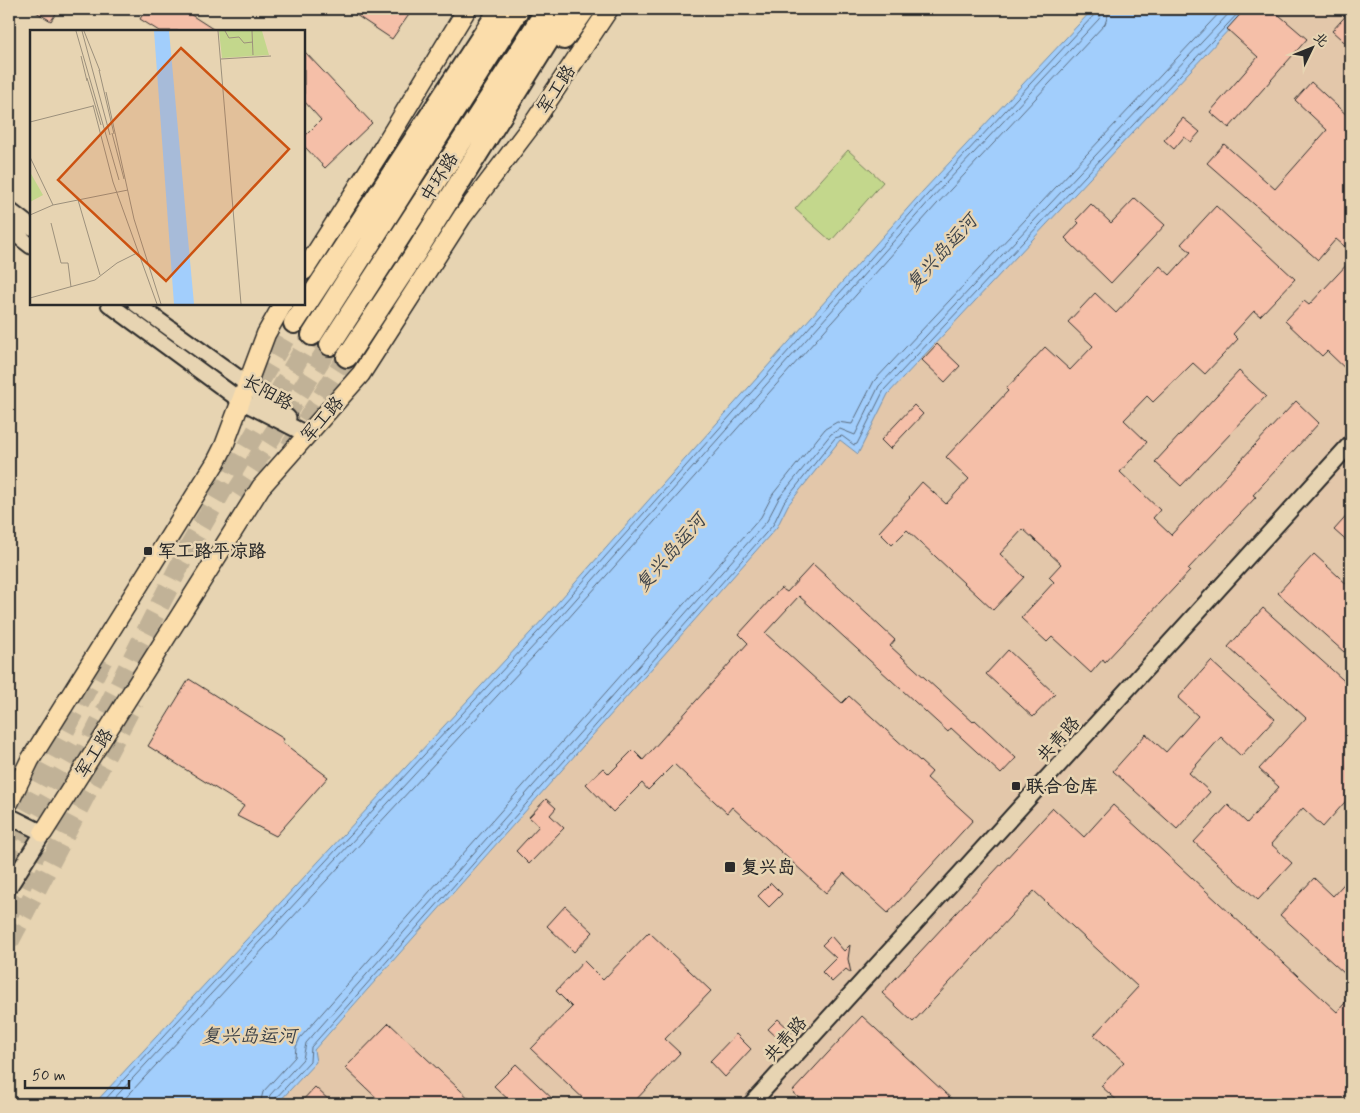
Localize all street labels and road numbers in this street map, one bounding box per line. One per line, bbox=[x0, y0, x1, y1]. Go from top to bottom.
street label: 军工路 bbox=[532, 60, 582, 119]
street label: 中环路 bbox=[415, 148, 464, 207]
street label: 长阳路 bbox=[238, 369, 297, 416]
street label: 军工路 bbox=[296, 391, 350, 448]
street label: 共青路 bbox=[1032, 712, 1086, 768]
street label: 军工路 bbox=[70, 724, 119, 783]
street label: 共青路 bbox=[759, 1012, 813, 1068]

